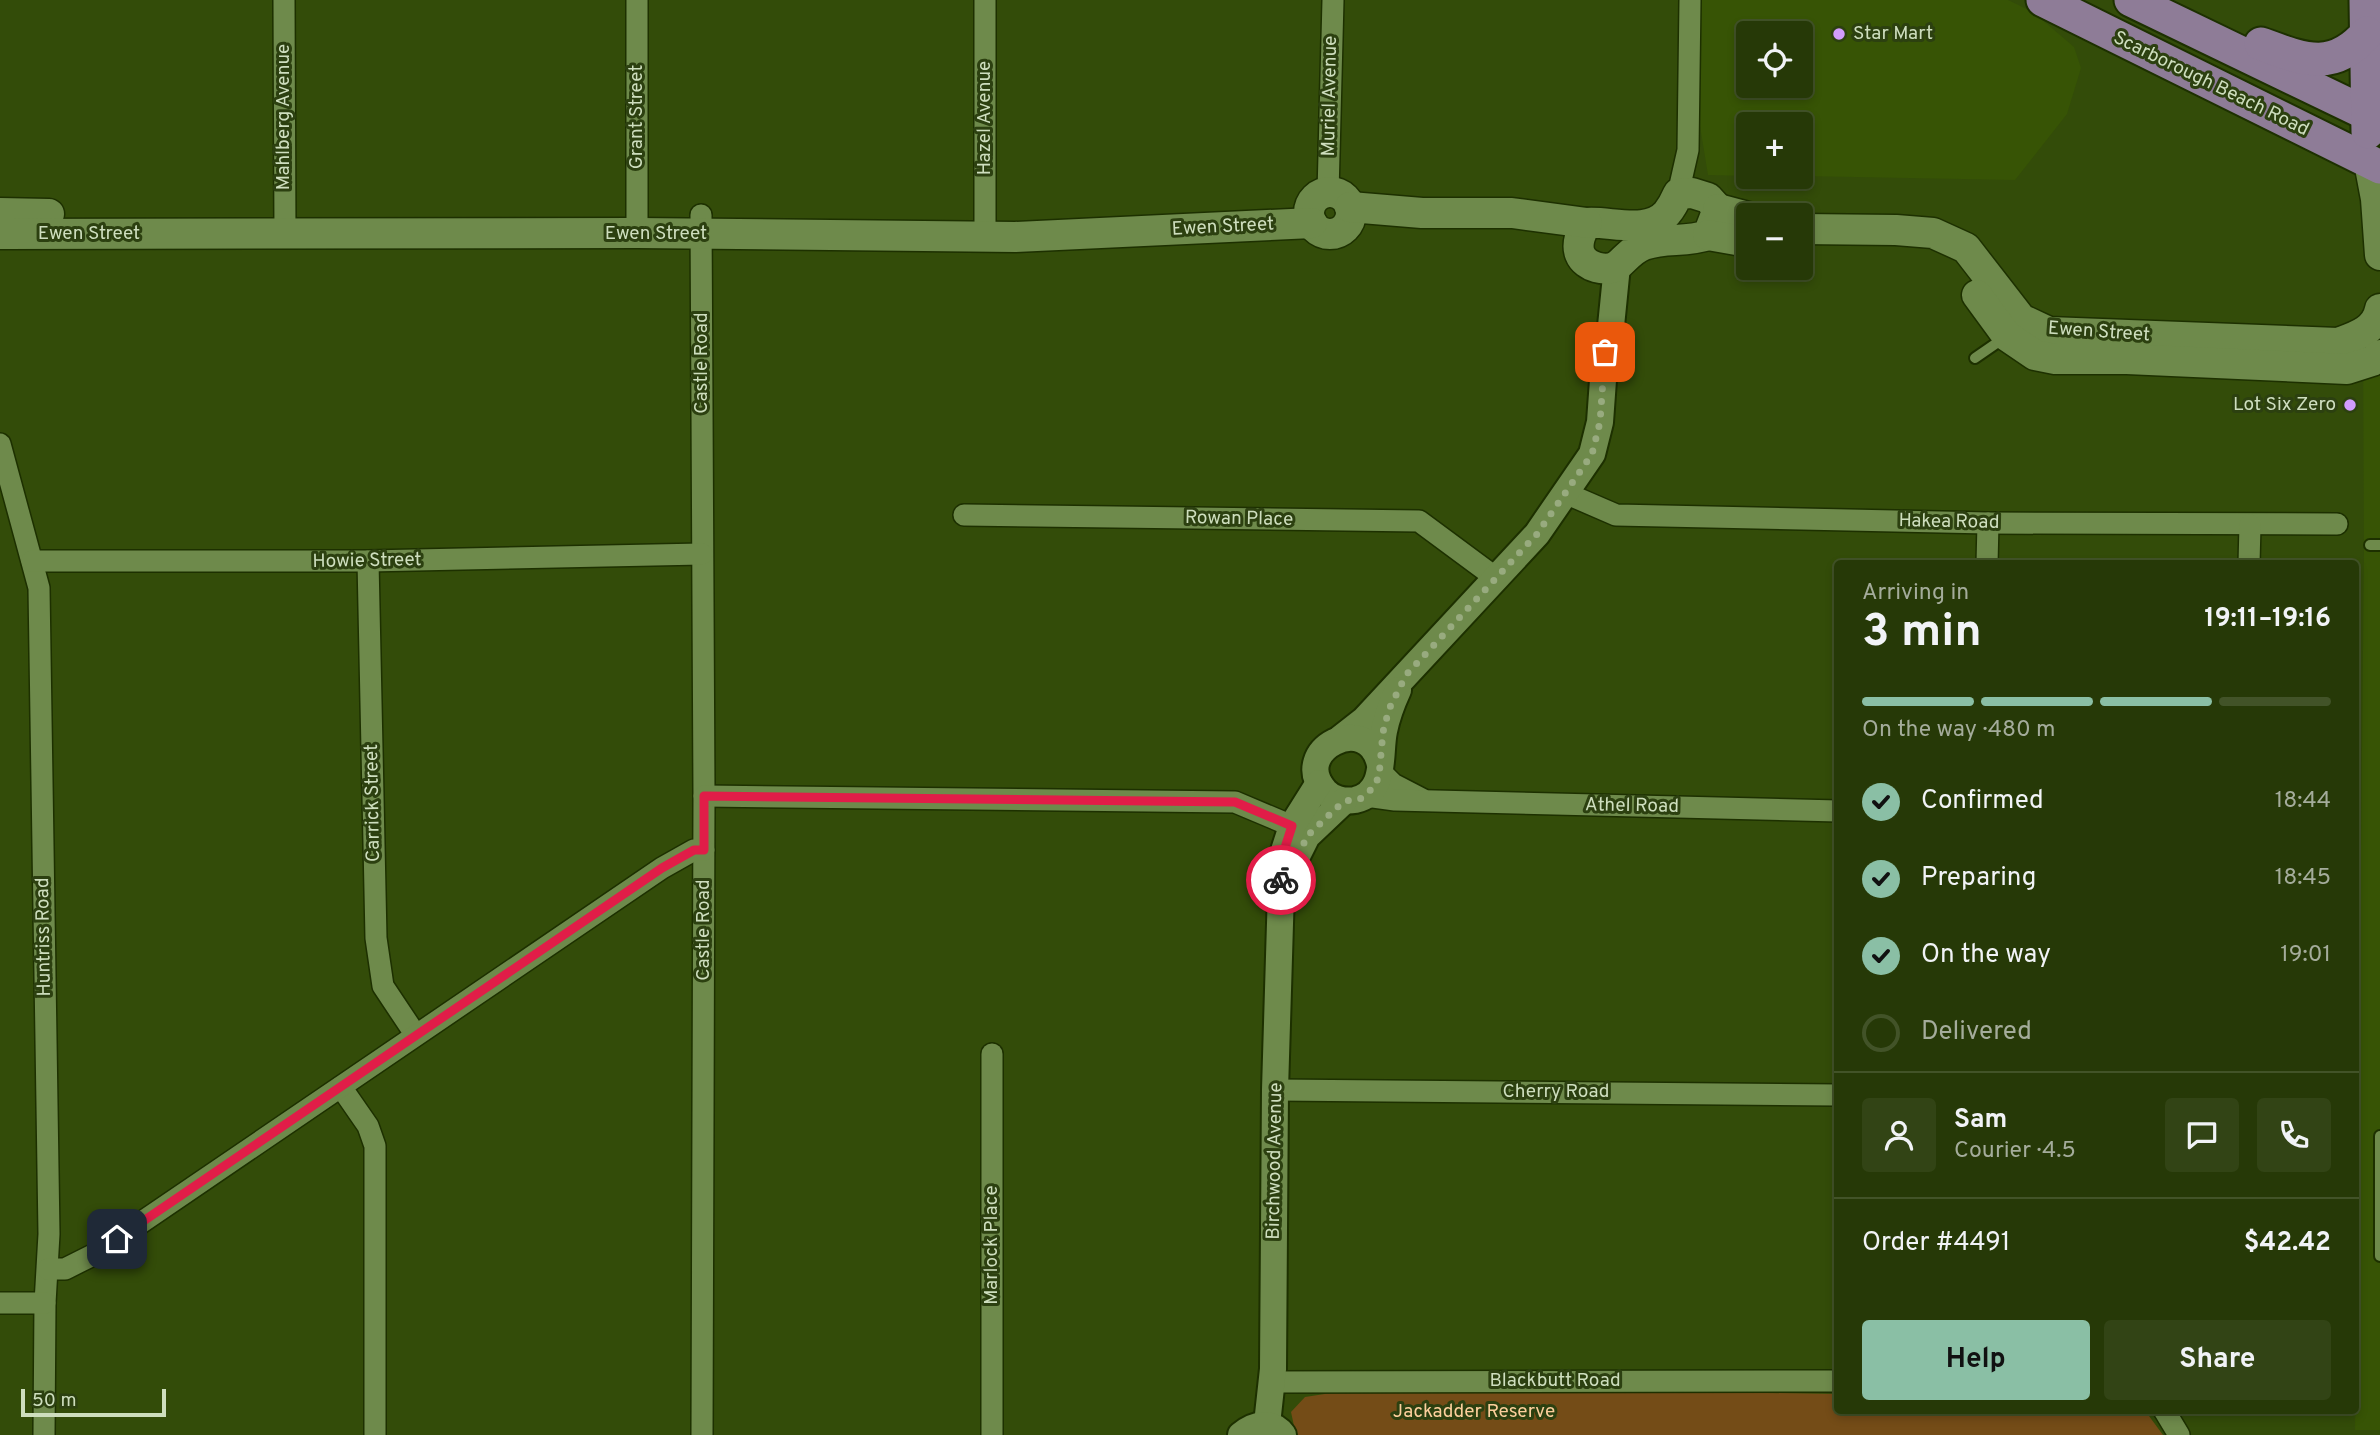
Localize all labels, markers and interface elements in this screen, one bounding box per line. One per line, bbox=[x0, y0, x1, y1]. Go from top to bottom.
map controls bbox=[1736, 21, 1813, 280]
button: locate bbox=[1736, 21, 1813, 98]
place label: Star Mart bbox=[1853, 22, 1933, 46]
marker: Star Mart bbox=[1831, 26, 1847, 42]
street label: Scarborough Beach Road bbox=[2109, 26, 2313, 142]
street label: Muriel Avenue bbox=[1317, 35, 1343, 157]
street label: Mahlberg Avenue bbox=[272, 44, 296, 190]
street label: Hazel Avenue bbox=[973, 61, 997, 175]
street label: Grant Street bbox=[625, 65, 649, 169]
button: + bbox=[1736, 112, 1813, 189]
button: − bbox=[1736, 203, 1813, 280]
street label: Ewen Street bbox=[1171, 212, 1275, 242]
street label: Ewen Street bbox=[38, 222, 140, 246]
street label: Ewen Street bbox=[605, 222, 707, 246]
street label: Castle Road bbox=[690, 312, 714, 414]
street label: Ewen Street bbox=[2047, 316, 2151, 348]
pin bbox=[1575, 322, 1635, 382]
icon: bag bbox=[1586, 333, 1624, 371]
place label: Lot Six Zero bbox=[2233, 393, 2336, 417]
marker: Lot Six Zero bbox=[2342, 397, 2358, 413]
street label: Rowan Place bbox=[1185, 506, 1293, 532]
street label: Hakea Road bbox=[1898, 509, 2000, 535]
street label: Howie Street bbox=[312, 548, 422, 574]
text: Arriving in bbox=[1862, 579, 1969, 608]
text: 19:11–19:16 bbox=[2204, 603, 2331, 636]
text: 3 min bbox=[1862, 604, 1982, 663]
text: On the way · 480 m bbox=[1862, 716, 2056, 745]
street label: Carrick Street bbox=[360, 744, 386, 862]
icon: check bbox=[1862, 783, 1900, 821]
text: Confirmed bbox=[1921, 785, 2044, 818]
text: 18:44 bbox=[2275, 787, 2331, 816]
street label: Athel Road bbox=[1585, 793, 1679, 819]
courier bbox=[1246, 845, 1316, 915]
icon: check bbox=[1862, 860, 1900, 898]
icon: bike bbox=[1262, 861, 1300, 899]
text: Preparing bbox=[1921, 862, 2036, 895]
text: 18:45 bbox=[2275, 864, 2331, 893]
street label: Huntriss Road bbox=[31, 877, 57, 997]
street label: Castle Road bbox=[692, 879, 716, 981]
icon: check bbox=[1862, 937, 1900, 975]
text: On the way bbox=[1921, 939, 2051, 972]
text: 19:01 bbox=[2280, 941, 2331, 970]
text: Delivered bbox=[1921, 1016, 2032, 1049]
street label: Cherry Road bbox=[1502, 1080, 1610, 1104]
street label: Birchwood Avenue bbox=[1262, 1082, 1288, 1240]
button: person bbox=[1862, 1098, 1936, 1172]
button: chat bbox=[2165, 1098, 2239, 1172]
button: phone bbox=[2257, 1098, 2331, 1172]
text: Sam bbox=[1954, 1104, 2007, 1137]
text: Courier · 4.5 bbox=[1954, 1137, 2076, 1166]
street label: Marlock Place bbox=[980, 1185, 1004, 1305]
pin bbox=[87, 1209, 147, 1269]
icon: home bbox=[98, 1220, 136, 1258]
text: Order #4491 bbox=[1862, 1227, 2011, 1260]
text: $42.42 bbox=[2244, 1227, 2331, 1260]
button: Help bbox=[1862, 1320, 2090, 1400]
button: Share bbox=[2104, 1320, 2331, 1400]
street label: Blackbutt Road bbox=[1489, 1369, 1621, 1393]
scale bar bbox=[21, 1386, 166, 1418]
text: 50 m bbox=[32, 1389, 77, 1413]
park label: Jackadder Reserve bbox=[1393, 1400, 1555, 1424]

